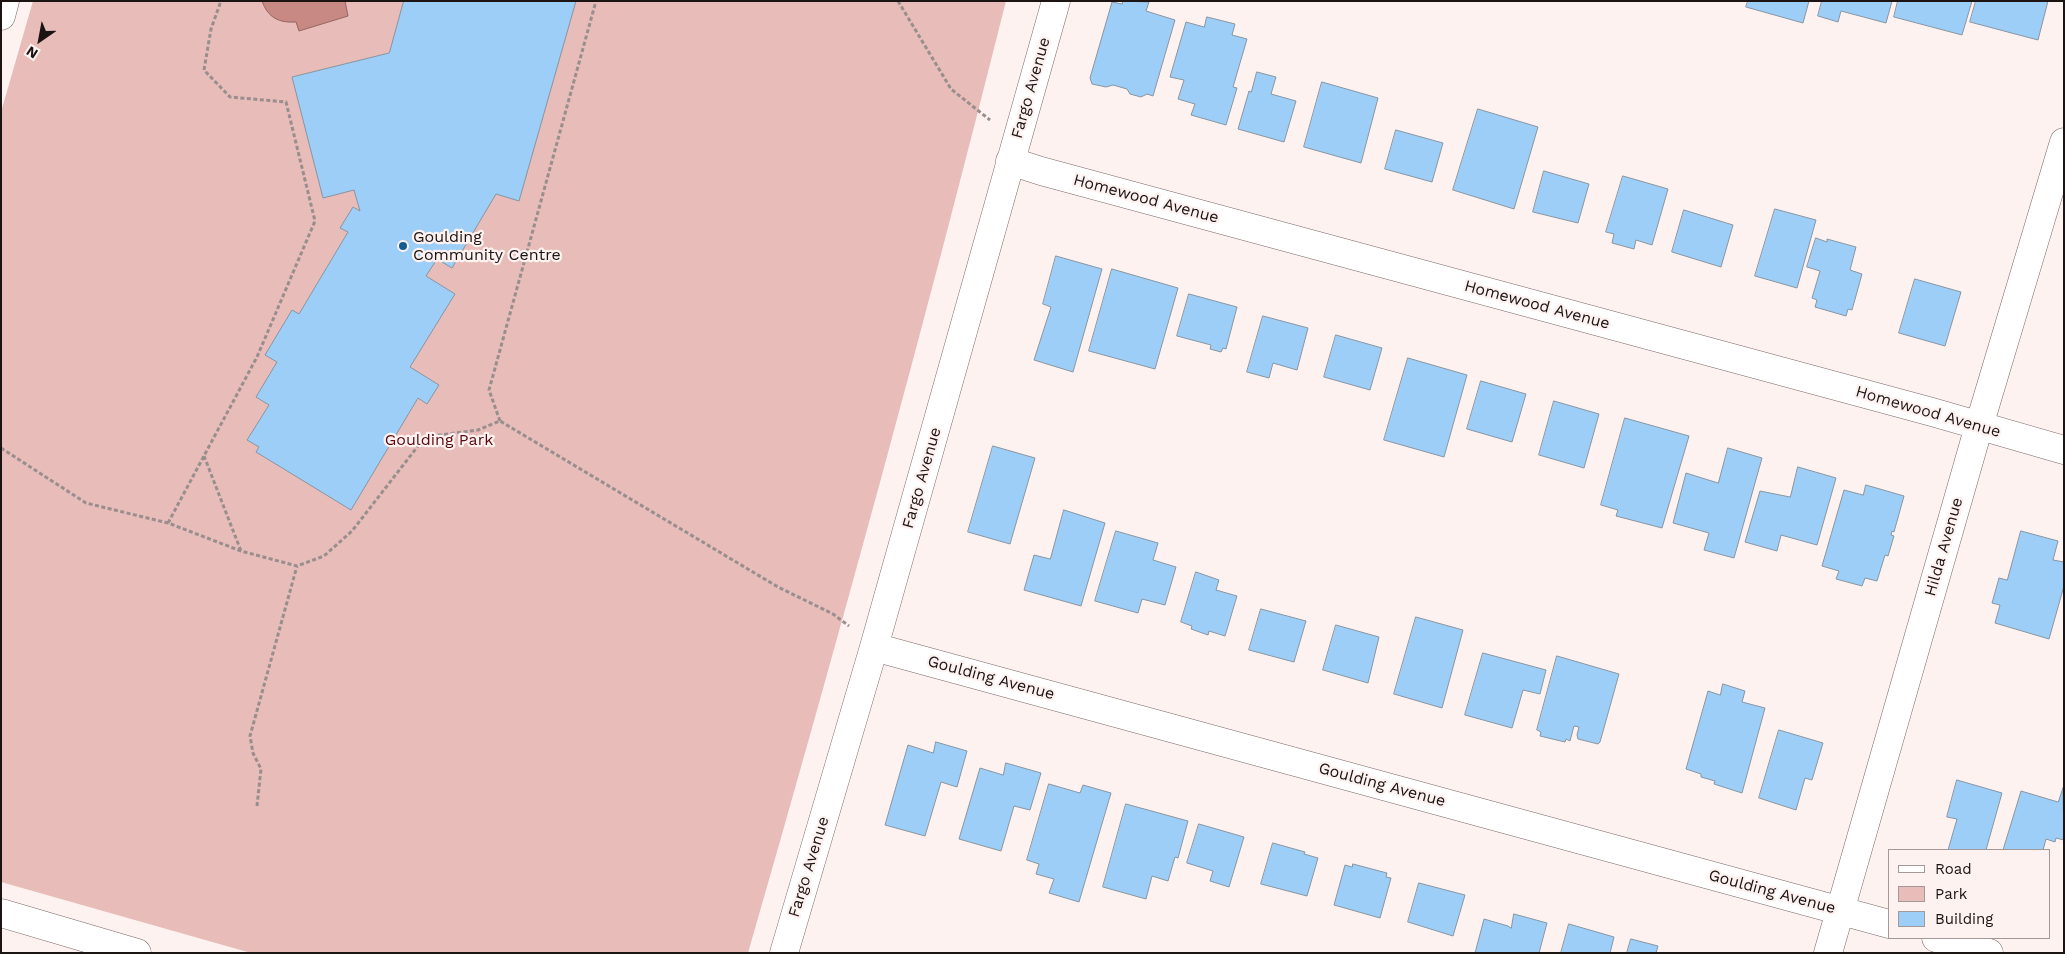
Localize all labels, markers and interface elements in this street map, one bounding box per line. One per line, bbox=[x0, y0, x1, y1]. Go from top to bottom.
north arrow bbox=[15, 15, 65, 65]
street label: Fargo Avenue bbox=[1007, 35, 1055, 141]
text: N bbox=[23, 43, 41, 62]
street label: Homewood Avenue bbox=[1071, 170, 1221, 228]
place label: Goulding Community Centre bbox=[413, 227, 561, 265]
marker: Goulding Community Centre bbox=[397, 240, 409, 252]
street label: Homewood Avenue bbox=[1462, 276, 1612, 334]
street label: Homewood Avenue bbox=[1853, 382, 2003, 442]
street label: Fargo Avenue bbox=[898, 425, 946, 531]
park label: Goulding Park bbox=[385, 430, 493, 450]
street label: Hilda Avenue bbox=[1921, 495, 1967, 599]
street label: Goulding Avenue bbox=[925, 652, 1057, 704]
street label: Goulding Avenue bbox=[1316, 759, 1448, 811]
street label: Fargo Avenue bbox=[785, 814, 833, 920]
legend bbox=[1888, 849, 2050, 939]
text: Road bbox=[1935, 860, 1972, 878]
street label: Goulding Avenue bbox=[1706, 866, 1838, 918]
text: Park bbox=[1935, 885, 1967, 903]
text: Building bbox=[1935, 910, 1993, 928]

